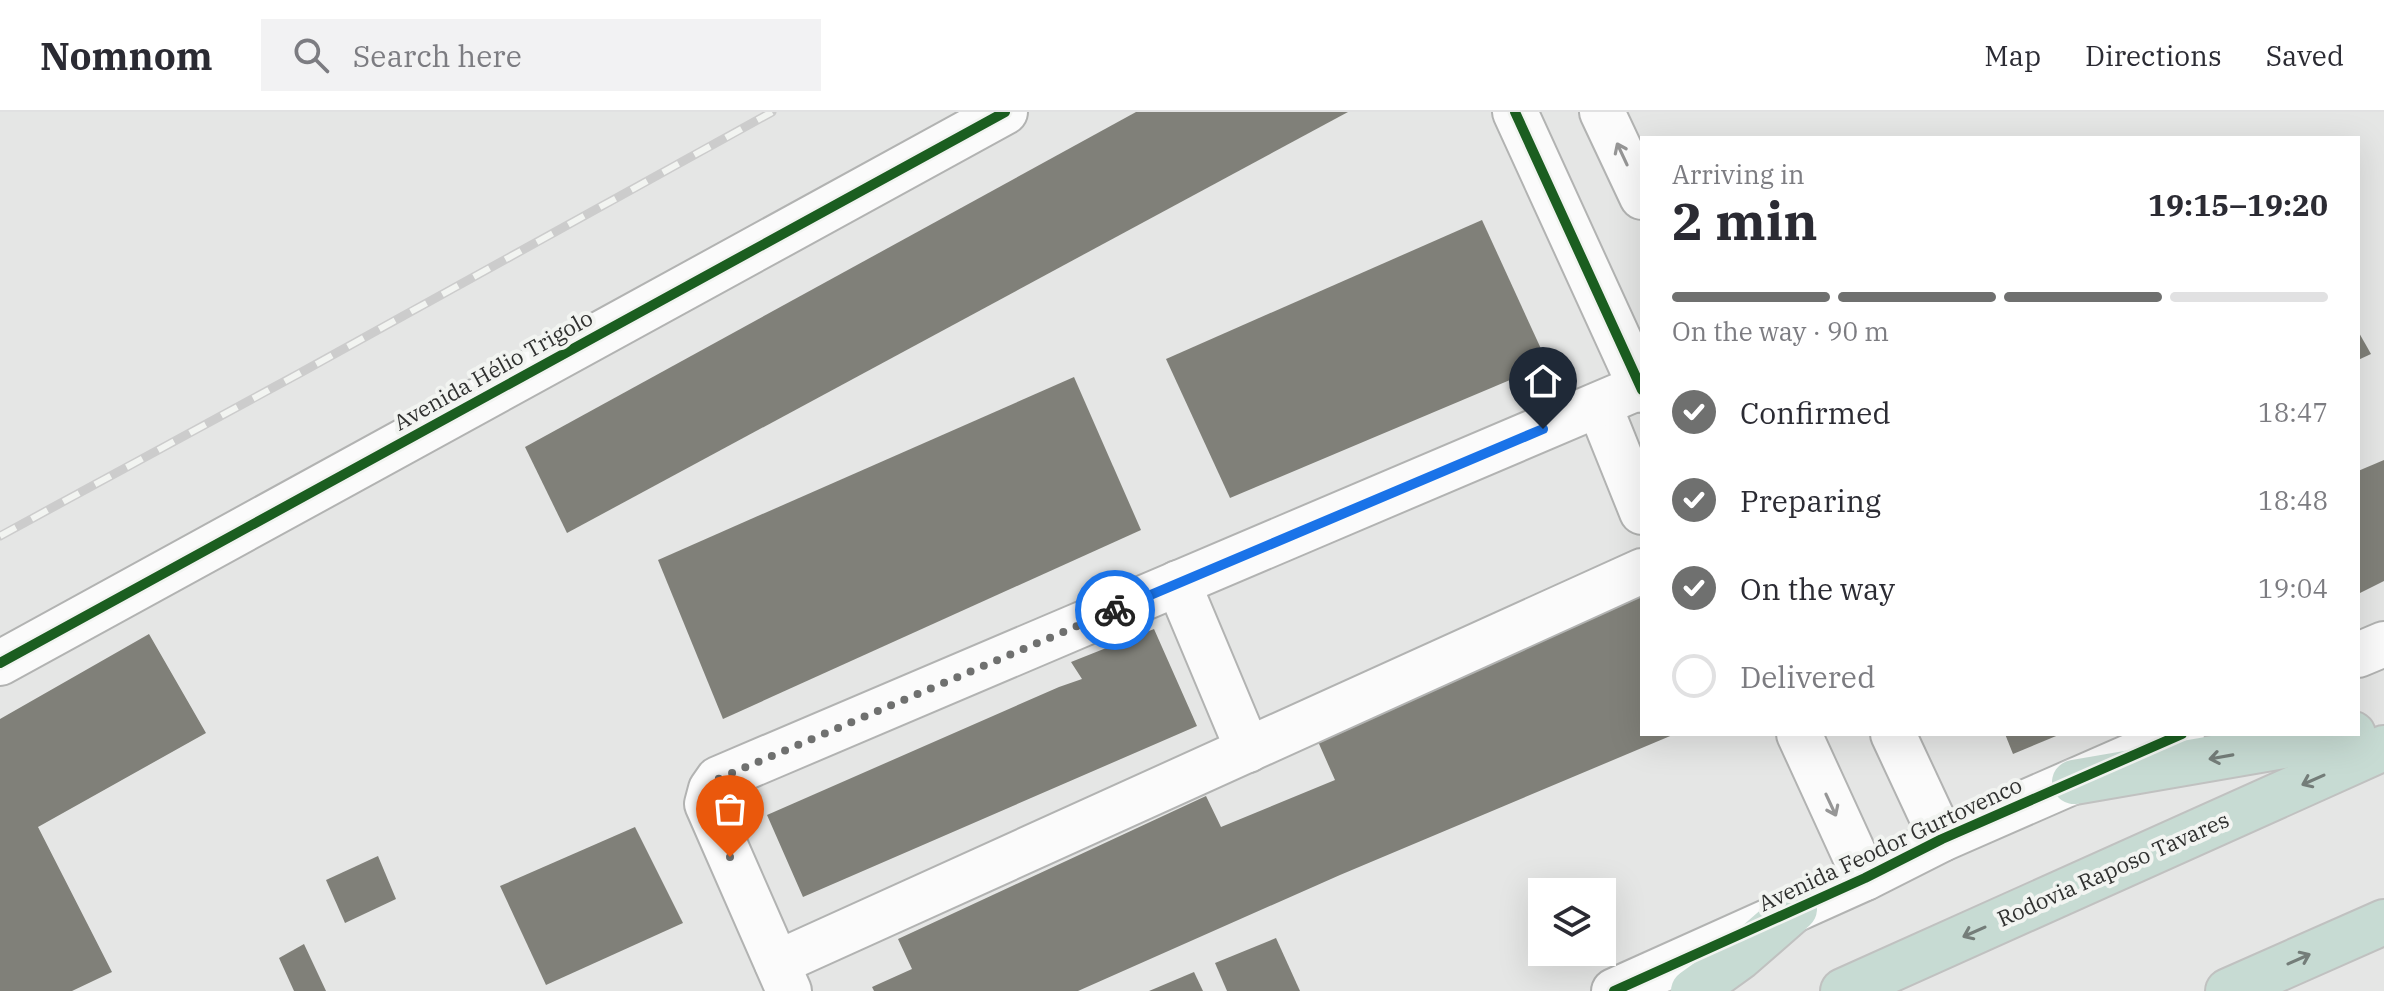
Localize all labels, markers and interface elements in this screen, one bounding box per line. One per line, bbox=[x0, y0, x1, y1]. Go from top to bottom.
search box bbox=[261, 19, 821, 91]
text: Nomnom bbox=[40, 31, 213, 80]
icon: search bbox=[289, 33, 333, 77]
text: Search here bbox=[353, 36, 522, 75]
text: Map bbox=[1984, 37, 2041, 74]
text: Directions bbox=[2085, 37, 2222, 74]
text: Saved bbox=[2266, 37, 2344, 74]
one-way arrow bbox=[1614, 143, 1629, 167]
text: Arriving in bbox=[1672, 157, 1805, 191]
text: 19:15–19:20 bbox=[2148, 185, 2328, 224]
text: 2 min bbox=[1672, 187, 1818, 254]
street label: Avenida Hélio Trigolo bbox=[388, 303, 597, 436]
text: On the way · 90 m bbox=[1672, 314, 1889, 348]
pin bbox=[1509, 347, 1577, 429]
icon: home bbox=[1521, 359, 1565, 403]
icon: check bbox=[1672, 390, 1716, 434]
text: Confirmed bbox=[1740, 393, 1891, 432]
text: 18:47 bbox=[2258, 395, 2328, 429]
icon: check bbox=[1672, 478, 1716, 522]
text: Preparing bbox=[1740, 481, 1881, 520]
text: 18:48 bbox=[2258, 483, 2328, 517]
icon: check bbox=[1672, 566, 1716, 610]
text: On the way bbox=[1740, 569, 1895, 608]
courier bbox=[1075, 570, 1155, 650]
text: 19:04 bbox=[2258, 571, 2328, 605]
icon: bike bbox=[1093, 588, 1137, 632]
text: Delivered bbox=[1740, 657, 1875, 696]
one-way arrow bbox=[2209, 750, 2234, 765]
street label: Avenida Feodor Gurtovenco bbox=[1753, 770, 2026, 917]
one-way arrow bbox=[2301, 773, 2326, 788]
pin bbox=[696, 775, 764, 857]
icon: bag bbox=[708, 787, 752, 831]
one-way arrow bbox=[1825, 792, 1840, 817]
street label: Rodovia Raposo Tavares bbox=[1992, 804, 2233, 933]
map controls bbox=[1528, 878, 1616, 966]
button: layers bbox=[1528, 878, 1616, 966]
one-way arrow bbox=[1962, 925, 1986, 940]
one-way arrow bbox=[2286, 951, 2311, 966]

